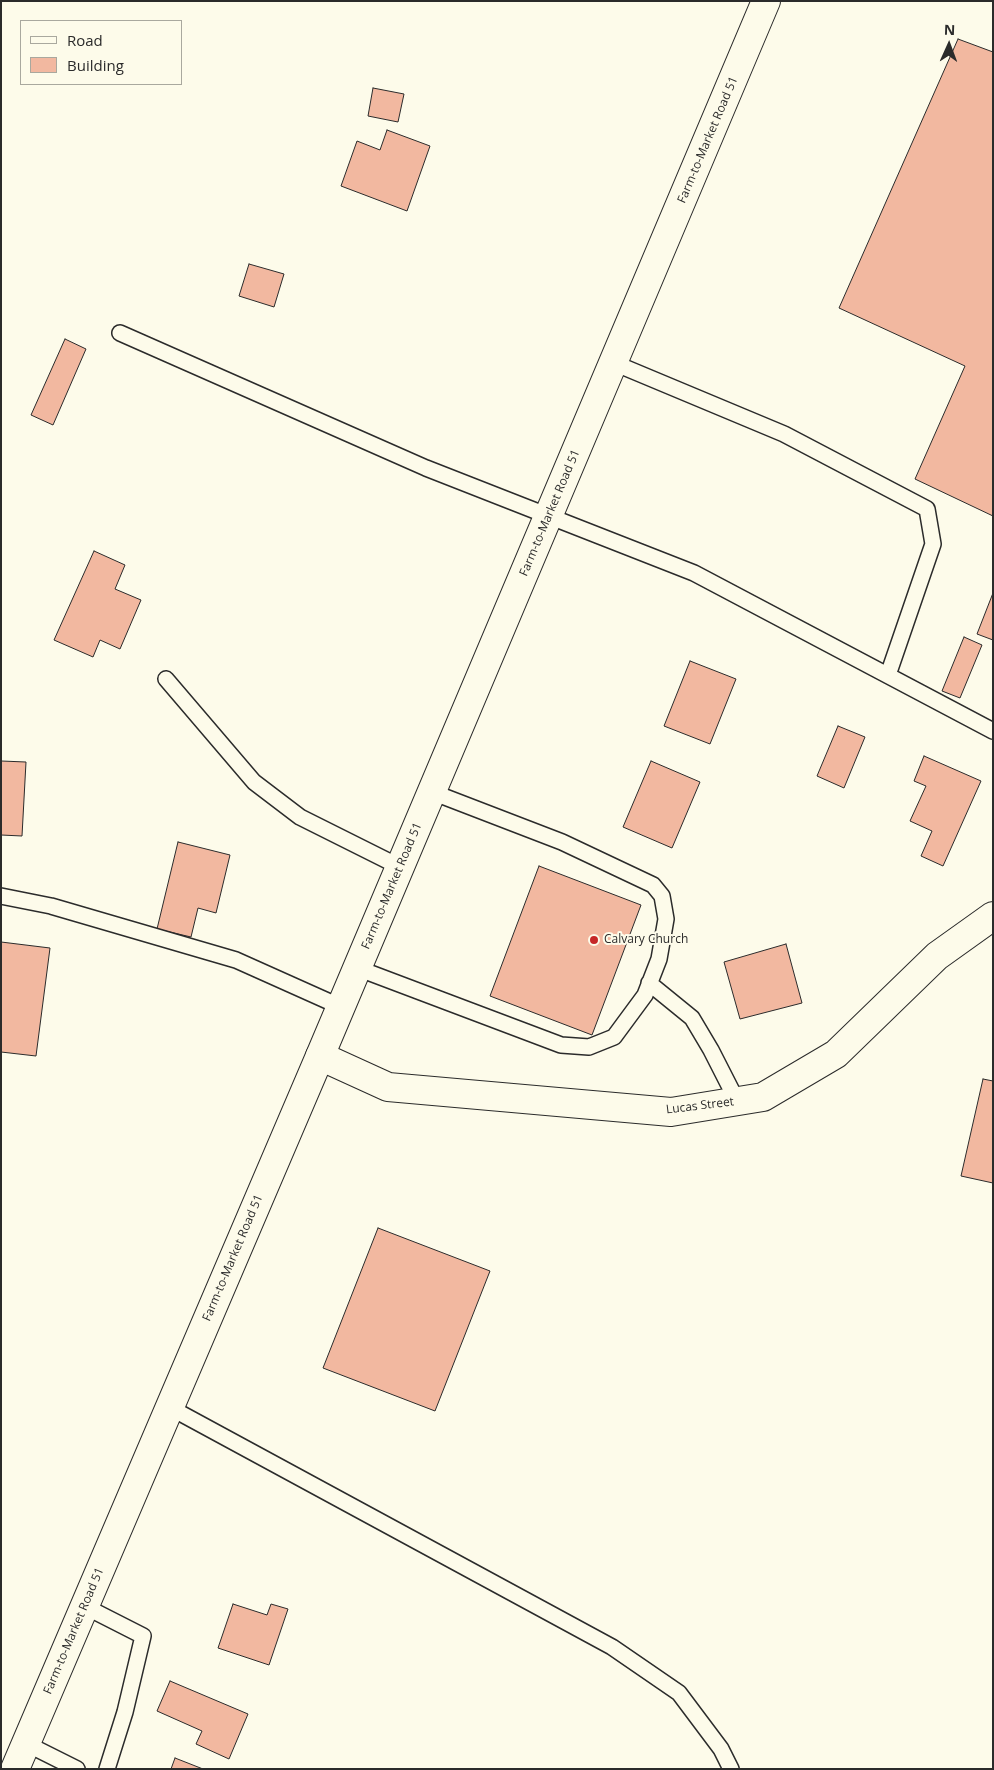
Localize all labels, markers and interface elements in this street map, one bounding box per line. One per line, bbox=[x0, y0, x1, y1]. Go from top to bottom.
legend bbox=[20, 20, 182, 85]
north arrow bbox=[924, 20, 974, 70]
text: N bbox=[944, 20, 956, 39]
text: Road bbox=[67, 30, 103, 50]
text: Building bbox=[67, 55, 124, 75]
street label: Farm-to-Market Road 51 bbox=[675, 74, 741, 206]
street label: Farm-to-Market Road 51 bbox=[517, 447, 583, 579]
street label: Farm-to-Market Road 51 bbox=[359, 820, 425, 952]
place label: Calvary Church bbox=[604, 933, 688, 947]
marker: Calvary Church bbox=[588, 934, 600, 946]
street label: Lucas Street bbox=[665, 1095, 735, 1117]
street label: Farm-to-Market Road 51 bbox=[200, 1192, 266, 1324]
street label: Farm-to-Market Road 51 bbox=[41, 1565, 107, 1697]

